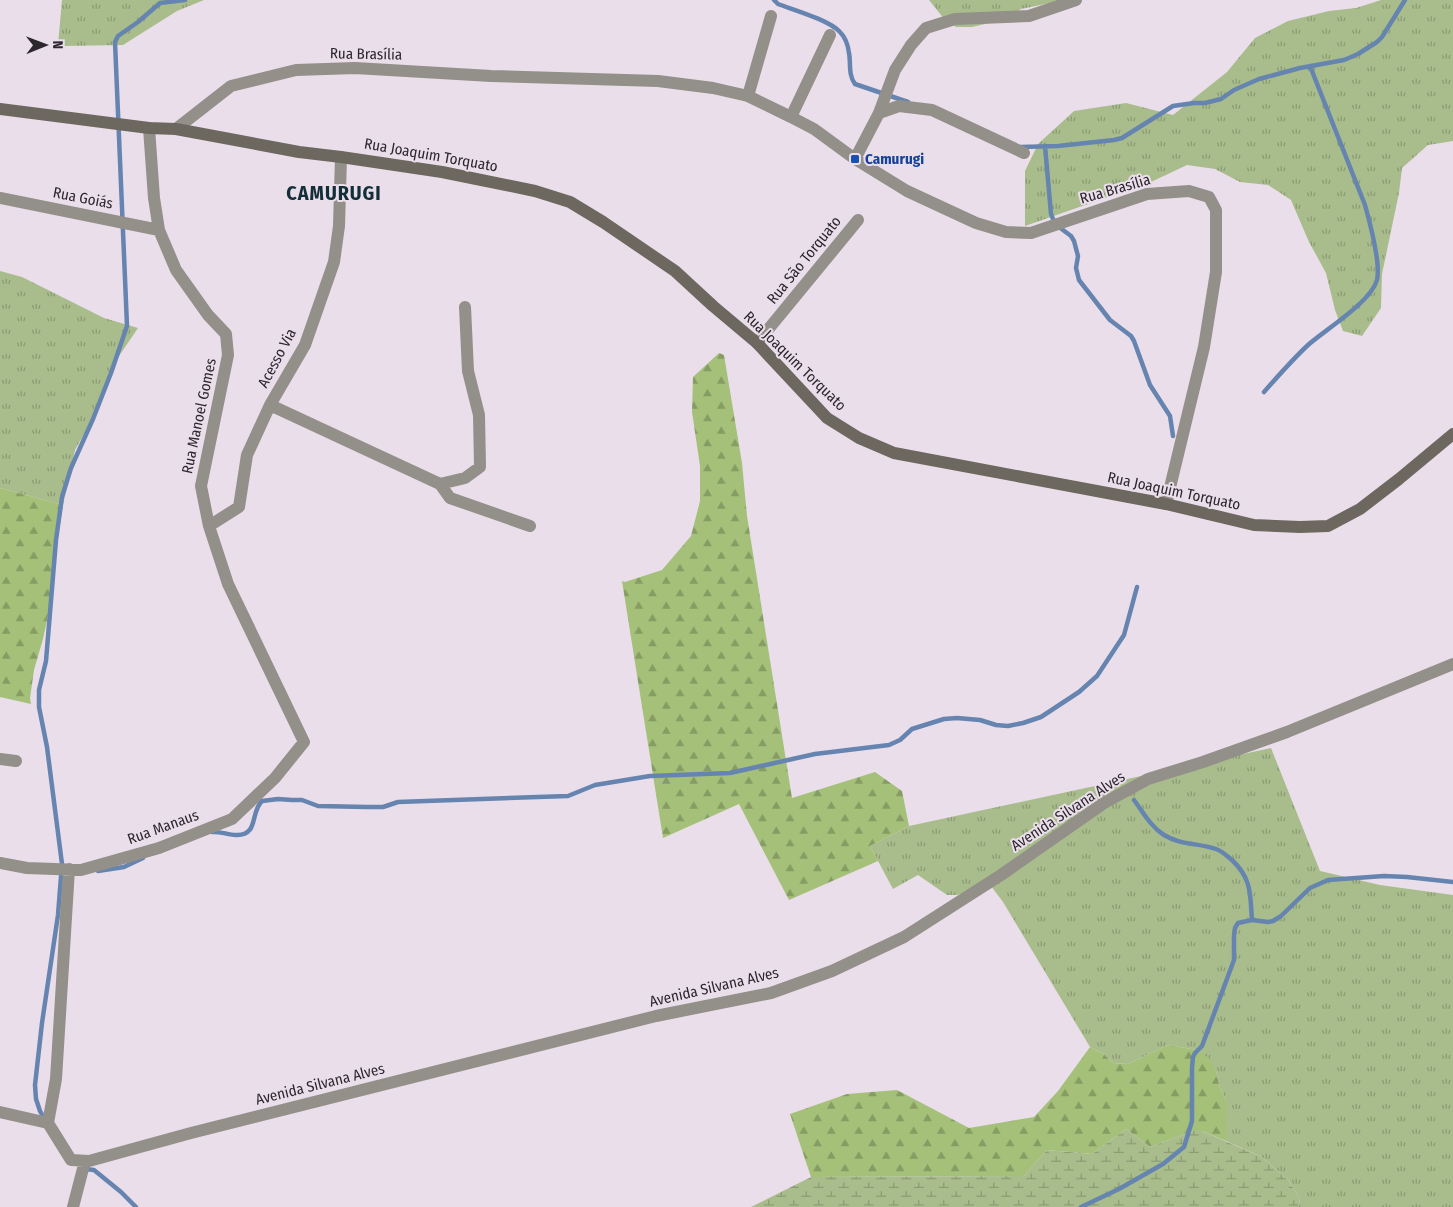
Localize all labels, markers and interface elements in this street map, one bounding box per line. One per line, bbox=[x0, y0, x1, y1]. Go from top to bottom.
north arrow bbox=[20, 20, 70, 70]
text: N bbox=[49, 40, 66, 49]
street label: Rua Brasília bbox=[330, 44, 402, 64]
street label: Rua Joaquim Torquato bbox=[363, 134, 499, 176]
place label: Camurugi bbox=[865, 150, 924, 168]
marker: Camurugi bbox=[849, 153, 861, 165]
street label: Rua Brasília bbox=[1078, 170, 1152, 208]
district label: CAMURUGI bbox=[286, 181, 382, 205]
street label: Rua Goiás bbox=[51, 183, 115, 213]
street label: Rua São Torquato bbox=[763, 212, 845, 308]
street label: Rua Joaquim Torquato bbox=[740, 307, 850, 415]
street label: Acesso Via bbox=[254, 325, 300, 391]
street label: Rua Manoel Gomes bbox=[178, 357, 220, 475]
street label: Rua Joaquim Torquato bbox=[1106, 468, 1242, 514]
street label: Avenida Silvana Alves bbox=[1008, 767, 1128, 855]
street label: Rua Manaus bbox=[125, 806, 201, 848]
street label: Avenida Silvana Alves bbox=[648, 963, 780, 1011]
street label: Avenida Silvana Alves bbox=[254, 1059, 386, 1109]

